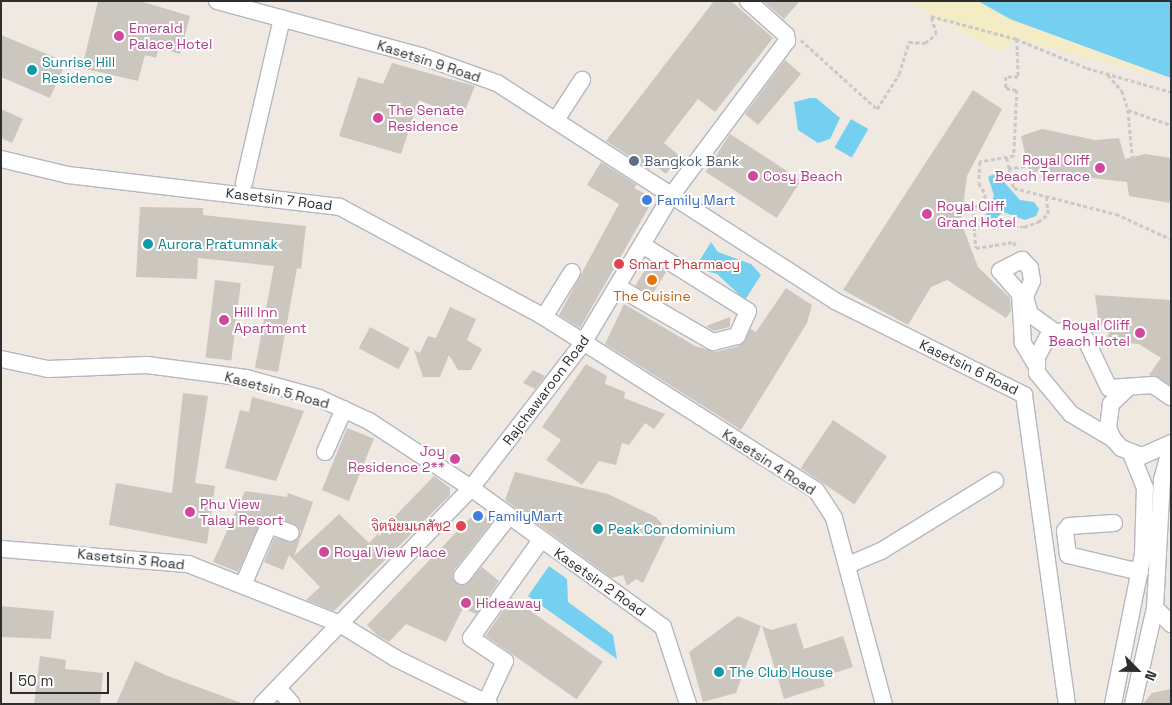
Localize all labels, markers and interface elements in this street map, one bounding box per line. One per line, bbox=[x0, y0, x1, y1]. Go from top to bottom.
place label: Emerald Palace Hotel bbox=[129, 20, 212, 52]
marker: Emerald Palace Hotel bbox=[113, 30, 125, 42]
street label: Kasetsin 9 Road bbox=[375, 36, 483, 86]
place label: Sunrise Hill Residence bbox=[42, 54, 115, 86]
marker: Sunrise Hill Residence bbox=[26, 64, 38, 76]
place label: The Senate Residence bbox=[388, 102, 464, 134]
marker: The Senate Residence bbox=[372, 112, 384, 124]
place label: Royal Cliff Beach Terrace bbox=[994, 152, 1090, 184]
place label: Bangkok Bank bbox=[644, 153, 739, 169]
marker: Bangkok Bank bbox=[628, 155, 640, 167]
marker: Royal Cliff Beach Terrace bbox=[1094, 162, 1106, 174]
place label: Cosy Beach bbox=[763, 168, 843, 184]
marker: Cosy Beach bbox=[747, 170, 759, 182]
street label: Kasetsin 7 Road bbox=[225, 184, 333, 214]
place label: Family Mart bbox=[657, 192, 735, 208]
marker: Family Mart bbox=[641, 194, 653, 206]
place label: Royal Cliff Grand Hotel bbox=[937, 198, 1016, 230]
marker: Royal Cliff Grand Hotel bbox=[921, 208, 933, 220]
place label: Aurora Pratumnak bbox=[158, 236, 278, 252]
marker: Aurora Pratumnak bbox=[142, 238, 154, 250]
place label: Smart Pharmacy bbox=[629, 256, 740, 272]
marker: Smart Pharmacy bbox=[613, 258, 625, 270]
marker: The Cuisine bbox=[646, 274, 658, 286]
place label: The Cuisine bbox=[613, 288, 691, 304]
place label: Hill Inn Apartment bbox=[234, 304, 307, 336]
marker: Hill Inn Apartment bbox=[218, 314, 230, 326]
place label: Royal Cliff Beach Hotel bbox=[1049, 317, 1130, 350]
marker: Royal Cliff Beach Hotel bbox=[1134, 327, 1146, 339]
street label: Rajchawaroon Road bbox=[499, 332, 593, 448]
street label: Kasetsin 6 Road bbox=[917, 336, 1021, 398]
street label: Kasetsin 5 Road bbox=[223, 368, 331, 412]
street label: Kasetsin 4 Road bbox=[719, 426, 819, 498]
place label: Joy Residence 2** bbox=[348, 443, 445, 476]
marker: Joy Residence 2** bbox=[449, 453, 461, 465]
place label: Phu View Talay Resort bbox=[200, 496, 283, 528]
marker: Phu View Talay Resort bbox=[184, 506, 196, 518]
place label: FamilyMart bbox=[488, 508, 563, 524]
marker: FamilyMart bbox=[472, 510, 484, 522]
place label: จิตนิยมเภสัช2 bbox=[371, 518, 451, 534]
marker: จิตนิยมเภสัช2 bbox=[455, 520, 467, 532]
place label: Peak Condominium bbox=[608, 521, 736, 537]
marker: Peak Condominium bbox=[592, 523, 604, 535]
place label: Royal View Place bbox=[334, 544, 447, 560]
street label: Kasetsin 2 Road bbox=[551, 544, 649, 620]
street label: Kasetsin 3 Road bbox=[77, 545, 185, 573]
marker: Royal View Place bbox=[318, 546, 330, 558]
place label: Hideaway bbox=[476, 595, 541, 611]
marker: Hideaway bbox=[460, 597, 472, 609]
north arrow bbox=[1112, 645, 1162, 695]
scale bar bbox=[12, 662, 111, 694]
place label: The Club House bbox=[729, 664, 833, 680]
marker: The Club House bbox=[713, 666, 725, 678]
text: N bbox=[1141, 668, 1161, 684]
text: 50 m bbox=[18, 671, 53, 690]

